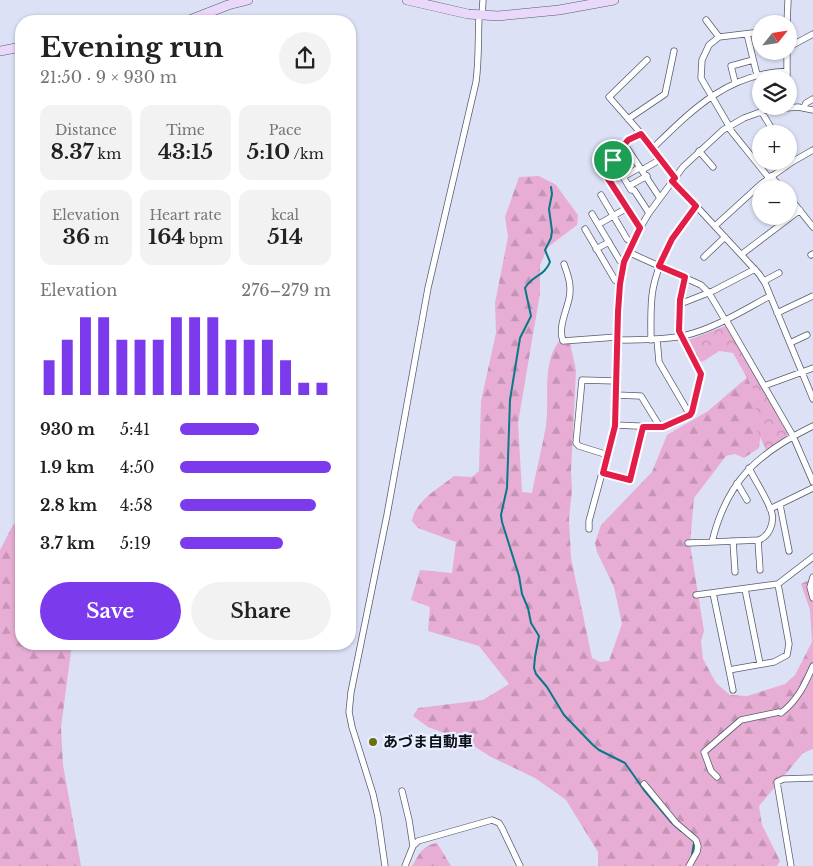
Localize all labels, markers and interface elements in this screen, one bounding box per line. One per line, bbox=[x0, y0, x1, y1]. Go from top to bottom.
north arrow bbox=[752, 15, 798, 60]
map controls bbox=[752, 15, 797, 225]
text: Evening run bbox=[40, 30, 224, 65]
button: share bbox=[279, 32, 331, 84]
text: 21:50 · 9 × 930 m bbox=[40, 67, 177, 87]
button: layers bbox=[752, 70, 797, 115]
text: Distance bbox=[55, 121, 117, 139]
text: Time bbox=[166, 121, 205, 139]
text: Pace bbox=[269, 121, 302, 139]
button: + bbox=[752, 125, 797, 170]
text: 8.37 bbox=[50, 139, 94, 165]
text: 43:15 bbox=[158, 139, 213, 165]
text: 5:10 bbox=[247, 139, 290, 165]
pin bbox=[592, 139, 634, 181]
text: km bbox=[94, 145, 121, 163]
text: /km bbox=[290, 145, 324, 163]
icon: arrive bbox=[599, 146, 627, 174]
button: − bbox=[752, 180, 797, 225]
text: Elevation bbox=[52, 206, 120, 224]
text: Heart rate bbox=[149, 206, 222, 224]
text: kcal bbox=[271, 206, 299, 224]
text: 36 bbox=[63, 224, 90, 250]
text: 164 bbox=[148, 224, 185, 250]
text: 514 bbox=[267, 224, 303, 250]
text: m bbox=[90, 230, 109, 248]
text: bpm bbox=[185, 230, 223, 248]
text: Elevation bbox=[40, 280, 117, 300]
text: 276–279 m bbox=[241, 280, 331, 300]
text: 930 m bbox=[40, 419, 95, 439]
text: 5:41 bbox=[120, 419, 150, 439]
text: 1.9 km bbox=[40, 457, 95, 477]
text: 4:50 bbox=[120, 457, 154, 477]
text: 2.8 km bbox=[40, 495, 97, 515]
text: 4:58 bbox=[120, 495, 153, 515]
text: 3.7 km bbox=[40, 533, 95, 553]
text: 5:19 bbox=[120, 533, 151, 553]
button: Save bbox=[40, 582, 181, 640]
button: Share bbox=[191, 582, 331, 640]
place label: あづま自動車 bbox=[383, 732, 473, 751]
marker: あづま自動車 bbox=[367, 736, 379, 748]

